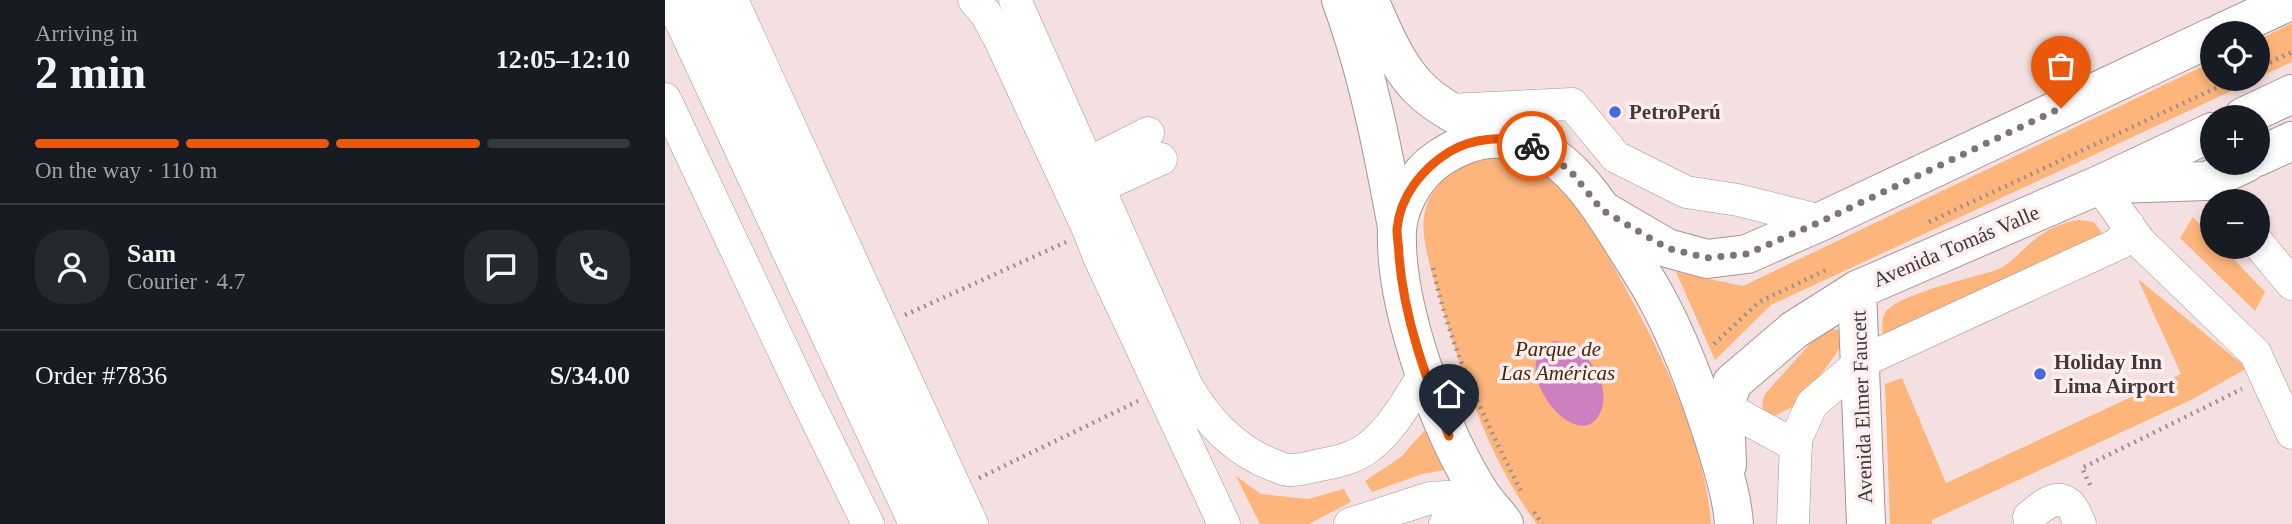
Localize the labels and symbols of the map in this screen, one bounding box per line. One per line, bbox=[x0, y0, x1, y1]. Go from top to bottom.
pin bbox=[2031, 36, 2091, 108]
place label: PetroPerú bbox=[1629, 100, 1721, 124]
marker: PetroPerú bbox=[1607, 104, 1623, 120]
courier bbox=[1497, 111, 1567, 181]
street label: Avenida Tomás Valle bbox=[1869, 200, 2043, 292]
street label: Avenida Elmer Faucett bbox=[1847, 310, 1877, 504]
park label: Parque de Las Américas bbox=[1500, 337, 1615, 385]
place label: Holiday Inn Lima Airport bbox=[2054, 350, 2175, 398]
pin bbox=[1419, 364, 1479, 436]
marker: Holiday Inn Lima Airport bbox=[2032, 366, 2048, 382]

